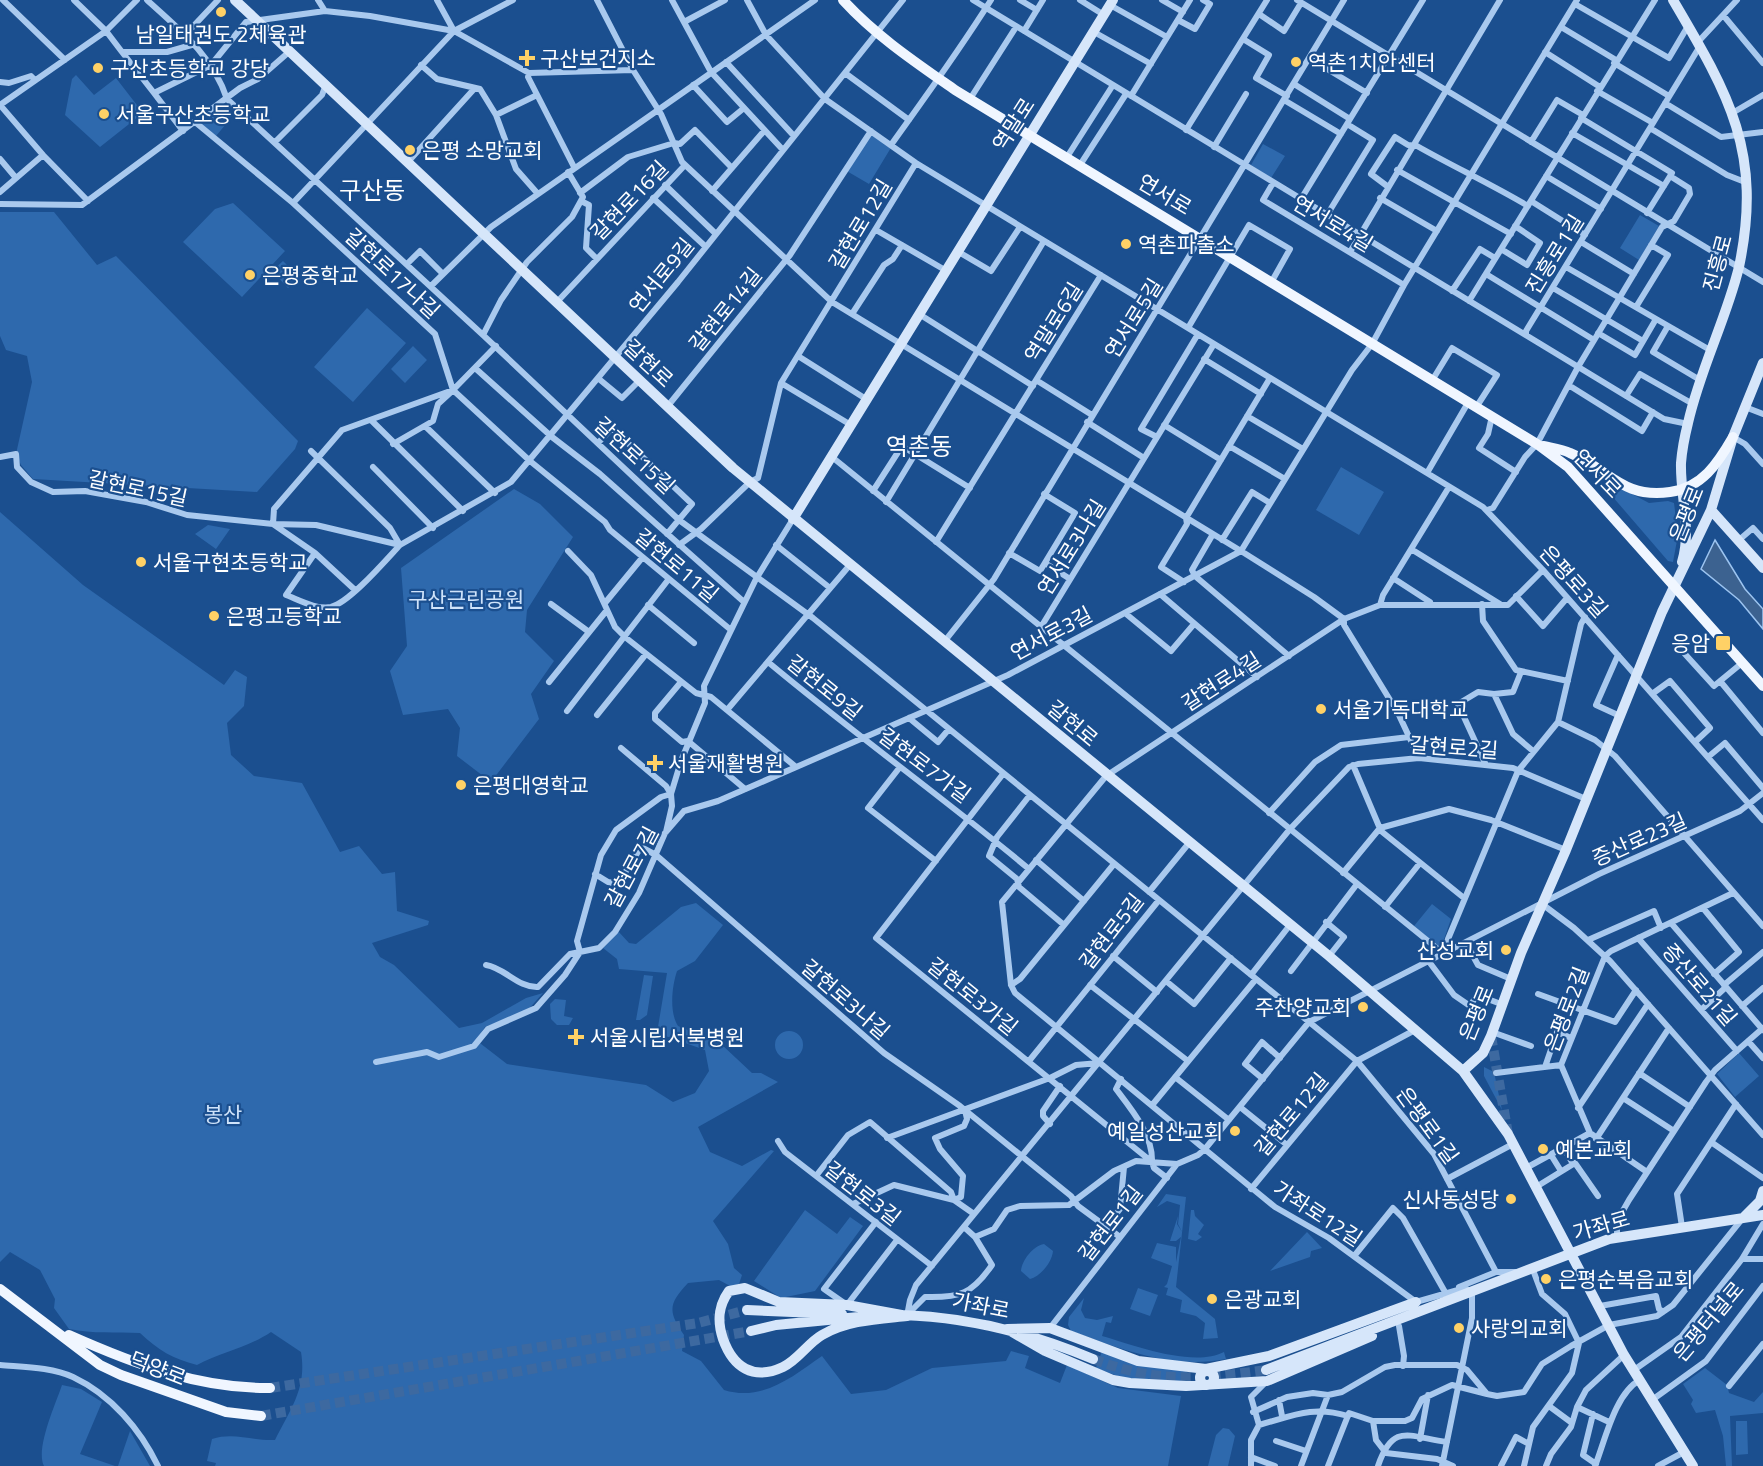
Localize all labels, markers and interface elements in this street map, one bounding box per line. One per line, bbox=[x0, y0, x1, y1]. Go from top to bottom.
marker: 남일태권도 2체육관 bbox=[214, 5, 228, 19]
place label: 남일태권도 2체육관 bbox=[136, 18, 306, 50]
place label: 구산보건지소 bbox=[540, 42, 656, 74]
place label: 역촌1치안센터 bbox=[1308, 46, 1436, 78]
marker: 구산보건지소 bbox=[518, 49, 536, 67]
place label: 구산초등학교 강당 bbox=[110, 52, 269, 84]
marker: 역촌1치안센터 bbox=[1289, 55, 1303, 69]
marker: 구산초등학교 강당 bbox=[91, 61, 105, 75]
street label: 역말로 bbox=[984, 91, 1042, 157]
place label: 서울구산초등학교 bbox=[116, 98, 271, 130]
marker: 서울구산초등학교 bbox=[97, 107, 111, 121]
place label: 은평 소망교회 bbox=[422, 134, 543, 166]
marker: 은평 소망교회 bbox=[403, 143, 417, 157]
street label: 갈현로16길 bbox=[582, 153, 676, 247]
street label: 연서로 bbox=[1132, 165, 1198, 223]
district label: 구산동 bbox=[339, 172, 405, 208]
street label: 갈현로12길 bbox=[820, 173, 900, 275]
street label: 연서로4길 bbox=[1287, 186, 1379, 260]
street label: 진흥로1길 bbox=[1517, 208, 1591, 300]
street label: 갈현로17나길 bbox=[338, 220, 448, 326]
place label: 역촌파출소 bbox=[1138, 228, 1235, 260]
street label: 연서로9길 bbox=[621, 230, 701, 320]
street label: 진흥로 bbox=[1694, 231, 1740, 295]
marker: 역촌파출소 bbox=[1119, 237, 1133, 251]
place label: 은평중학교 bbox=[262, 259, 359, 291]
street label: 갈현로14길 bbox=[681, 260, 769, 358]
marker: 은평중학교 bbox=[243, 268, 257, 282]
street label: 연서로5길 bbox=[1096, 272, 1170, 364]
street label: 역말로6길 bbox=[1016, 276, 1090, 368]
street label: 갈현로 bbox=[617, 332, 681, 394]
street label: 갈현로15길 bbox=[587, 409, 683, 501]
district label: 역촌동 bbox=[886, 428, 952, 464]
street label: 연서로 bbox=[1566, 441, 1630, 505]
street label: 갈현로15길 bbox=[85, 462, 191, 514]
street label: 은평로 bbox=[1660, 481, 1712, 547]
street label: 연서로3나길 bbox=[1029, 493, 1113, 601]
street label: 갈현로11길 bbox=[628, 520, 726, 610]
street label: 은평로3길 bbox=[1532, 537, 1616, 625]
place label: 서울구현초등학교 bbox=[153, 546, 308, 578]
marker: 서울구현초등학교 bbox=[134, 555, 148, 569]
park label: 구산근린공원 bbox=[408, 583, 524, 615]
street label: 연서로3길 bbox=[1004, 598, 1098, 668]
place label: 은평고등학교 bbox=[226, 600, 342, 632]
marker: 은평고등학교 bbox=[207, 609, 221, 623]
place label: 응암 bbox=[1671, 627, 1710, 659]
marker: 응암 bbox=[1714, 634, 1732, 652]
street label: 갈현로4길 bbox=[1175, 643, 1267, 719]
street label: 갈현로9길 bbox=[780, 647, 870, 727]
street label: 갈현로 bbox=[1041, 692, 1105, 754]
place label: 서울기독대학교 bbox=[1333, 693, 1468, 725]
marker: 서울기독대학교 bbox=[1314, 702, 1328, 716]
street label: 갈현로7가길 bbox=[872, 720, 978, 810]
street label: 갈현로2길 bbox=[1408, 728, 1500, 766]
place label: 서울재활병원 bbox=[668, 747, 784, 779]
marker: 서울재활병원 bbox=[646, 754, 664, 772]
place label: 은평대영학교 bbox=[473, 769, 589, 801]
marker: 은평대영학교 bbox=[454, 778, 468, 792]
street label: 증산로23길 bbox=[1586, 804, 1692, 874]
street label: 갈현로7길 bbox=[596, 820, 666, 914]
street label: 갈현로5길 bbox=[1071, 886, 1151, 976]
place label: 산성교회 bbox=[1417, 934, 1494, 966]
street label: 증산로21길 bbox=[1655, 935, 1745, 1033]
marker: 산성교회 bbox=[1499, 943, 1513, 957]
street label: 갈현로3가길 bbox=[921, 949, 1025, 1043]
street label: 갈현로3나길 bbox=[795, 951, 897, 1047]
street label: 은평로2길 bbox=[1535, 962, 1597, 1056]
street label: 은평로 bbox=[1450, 980, 1502, 1046]
place label: 주찬양교회 bbox=[1254, 991, 1351, 1023]
marker: 주찬양교회 bbox=[1356, 1000, 1370, 1014]
place label: 서울시립서북병원 bbox=[590, 1021, 745, 1053]
marker: 서울시립서북병원 bbox=[567, 1028, 585, 1046]
street label: 갈현로12길 bbox=[1246, 1065, 1336, 1163]
street label: 은평로1길 bbox=[1389, 1080, 1467, 1170]
park label: 봉산 bbox=[204, 1098, 242, 1130]
place label: 예일성산교회 bbox=[1107, 1115, 1223, 1147]
marker: 예일성산교회 bbox=[1228, 1124, 1242, 1138]
place label: 예본교회 bbox=[1555, 1133, 1632, 1165]
marker: 예본교회 bbox=[1536, 1142, 1550, 1156]
street label: 갈현로3길 bbox=[818, 1153, 908, 1233]
street label: 가좌로12길 bbox=[1267, 1172, 1369, 1254]
street label: 갈현로1길 bbox=[1070, 1178, 1150, 1268]
place label: 신사동성당 bbox=[1402, 1183, 1499, 1215]
marker: 신사동성당 bbox=[1504, 1192, 1518, 1206]
street label: 가좌로 bbox=[1569, 1202, 1633, 1248]
place label: 은평순복음교회 bbox=[1558, 1263, 1693, 1295]
marker: 은평순복음교회 bbox=[1539, 1272, 1553, 1286]
street label: 은평터널로 bbox=[1665, 1274, 1751, 1368]
place label: 은광교회 bbox=[1224, 1283, 1301, 1315]
street label: 가좌로 bbox=[949, 1284, 1013, 1326]
marker: 은광교회 bbox=[1205, 1292, 1219, 1306]
place label: 사랑의교회 bbox=[1471, 1312, 1568, 1344]
marker: 사랑의교회 bbox=[1452, 1321, 1466, 1335]
street label: 덕양로 bbox=[125, 1343, 191, 1393]

